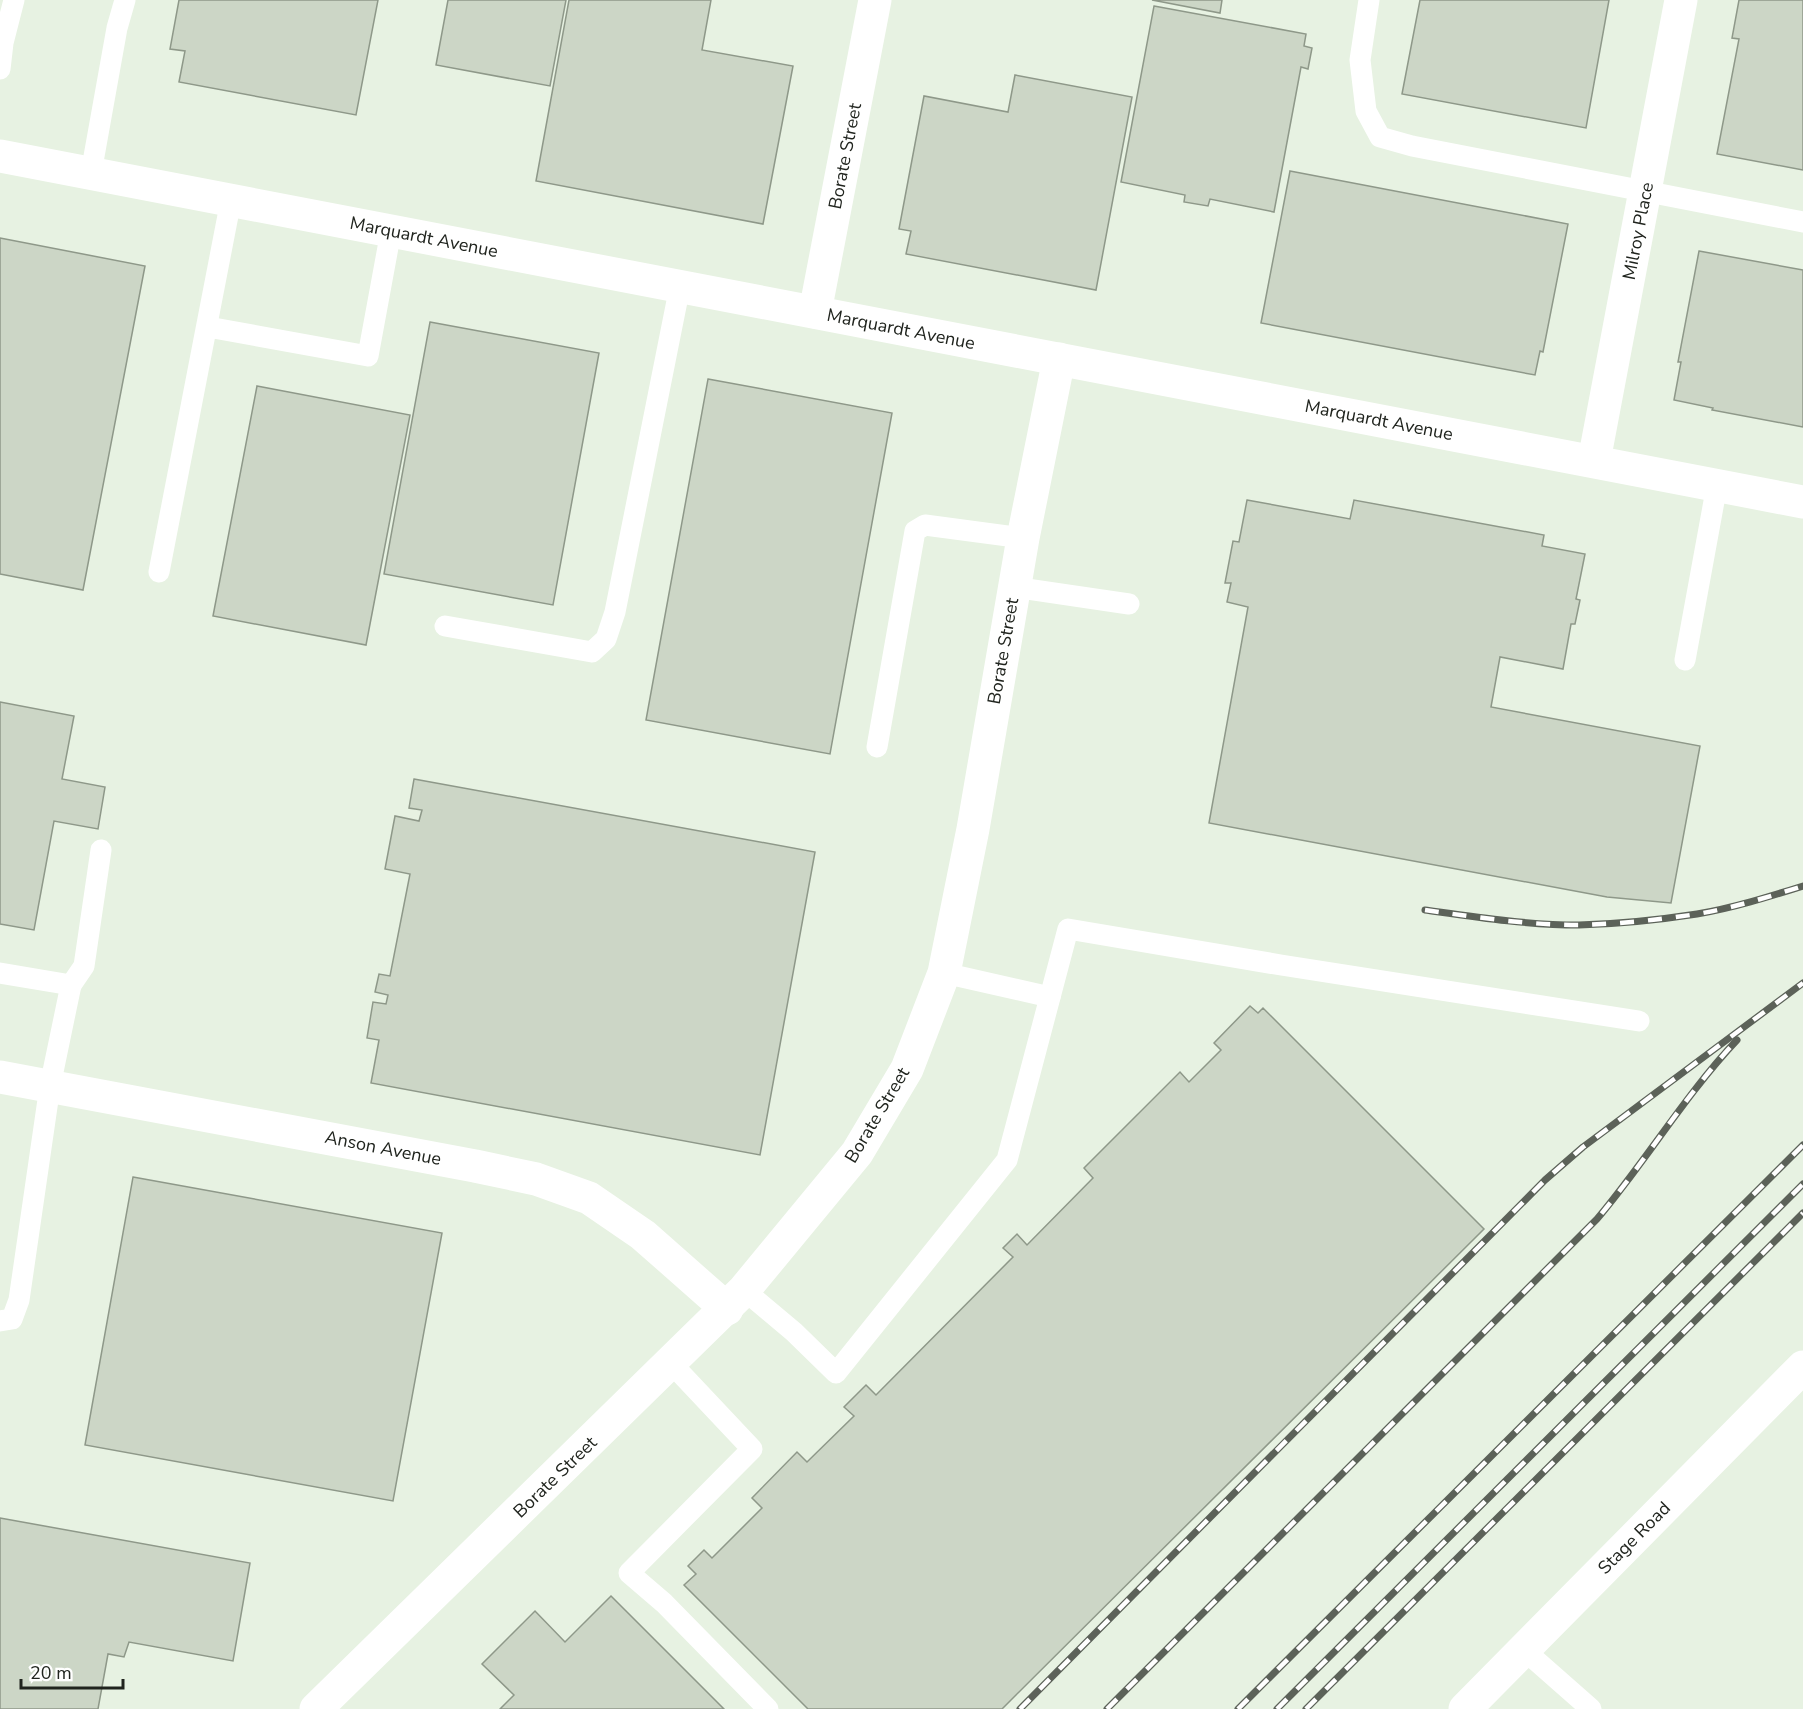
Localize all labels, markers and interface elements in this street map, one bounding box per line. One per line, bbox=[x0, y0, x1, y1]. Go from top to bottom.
street label: Borate Street bbox=[823, 100, 867, 211]
street label: Milroy Place bbox=[1617, 180, 1659, 282]
street label: Marquardt Avenue bbox=[348, 211, 500, 263]
street label: Marquardt Avenue bbox=[825, 303, 977, 355]
street label: Marquardt Avenue bbox=[1303, 394, 1455, 446]
street label: Borate Street bbox=[982, 595, 1024, 706]
street label: Borate Street bbox=[839, 1062, 915, 1167]
street label: Anson Avenue bbox=[323, 1125, 443, 1171]
street label: Borate Street bbox=[508, 1431, 603, 1523]
street label: Stage Road bbox=[1592, 1496, 1676, 1580]
scale bar bbox=[21, 1652, 123, 1690]
text: 20 m bbox=[30, 1661, 72, 1685]

